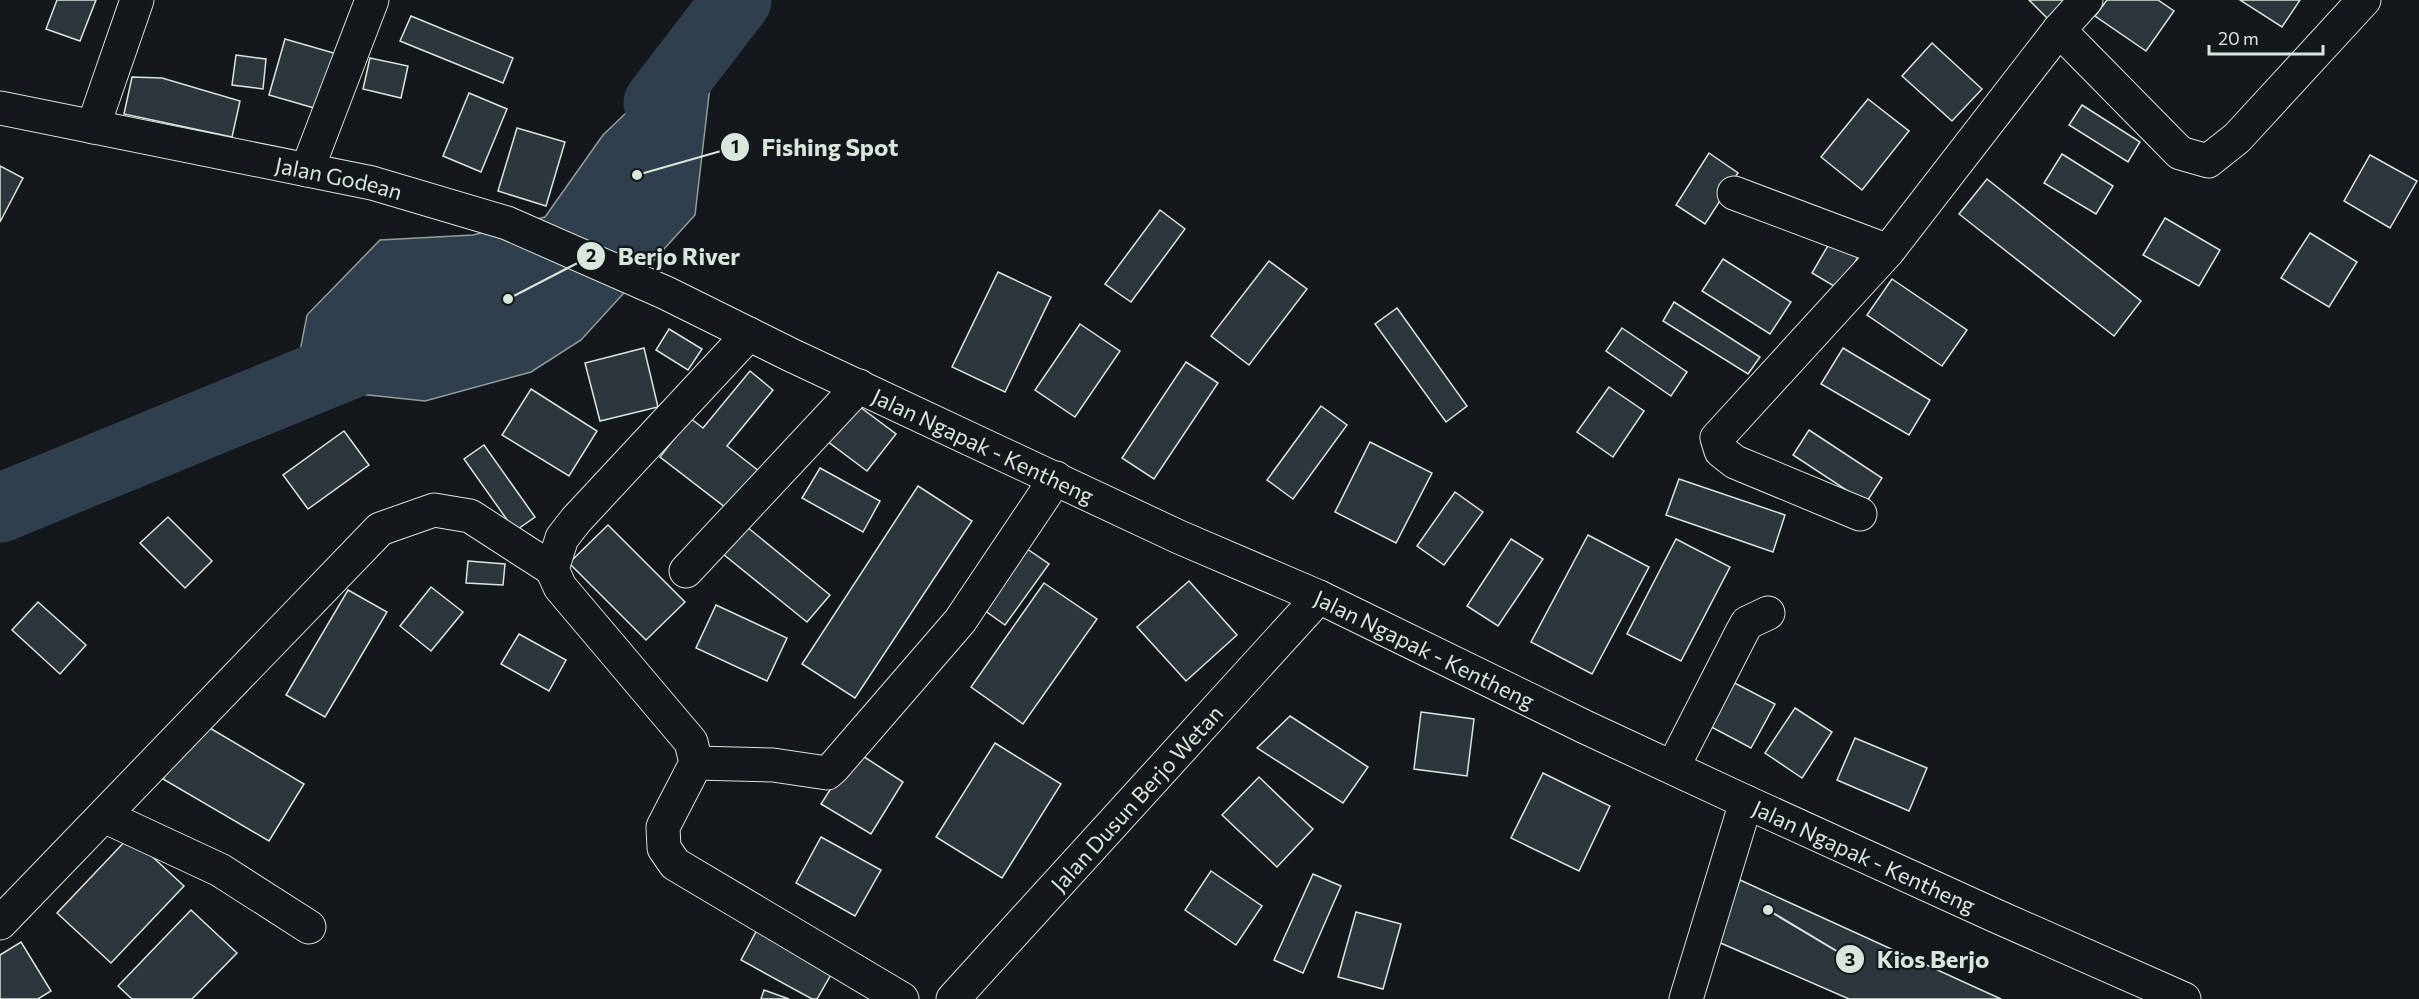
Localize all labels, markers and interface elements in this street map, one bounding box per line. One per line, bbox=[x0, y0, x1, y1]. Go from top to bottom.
scale bar bbox=[2209, 18, 2323, 56]
text: 20 m bbox=[2218, 27, 2259, 49]
callout: Fishing Spot bbox=[720, 126, 910, 168]
text: Fishing Spot bbox=[762, 132, 898, 161]
text: 1 bbox=[731, 135, 739, 157]
street label: Jalan Godean bbox=[273, 150, 406, 205]
callout: Berjo River bbox=[576, 235, 752, 277]
text: Berjo River bbox=[618, 241, 740, 270]
text: 2 bbox=[586, 244, 596, 266]
street label: Jalan Ngapak - Kentheng bbox=[868, 382, 1099, 509]
street label: Jalan Ngapak - Kentheng bbox=[1311, 583, 1539, 714]
street label: Jalan Dusun Berjo Wetan bbox=[1044, 699, 1228, 897]
street label: Jalan Ngapak - Kentheng bbox=[1749, 793, 1980, 918]
callout: Kios Berjo bbox=[1835, 938, 2002, 980]
text: Kios Berjo bbox=[1877, 944, 1989, 973]
text: 3 bbox=[1845, 948, 1855, 970]

